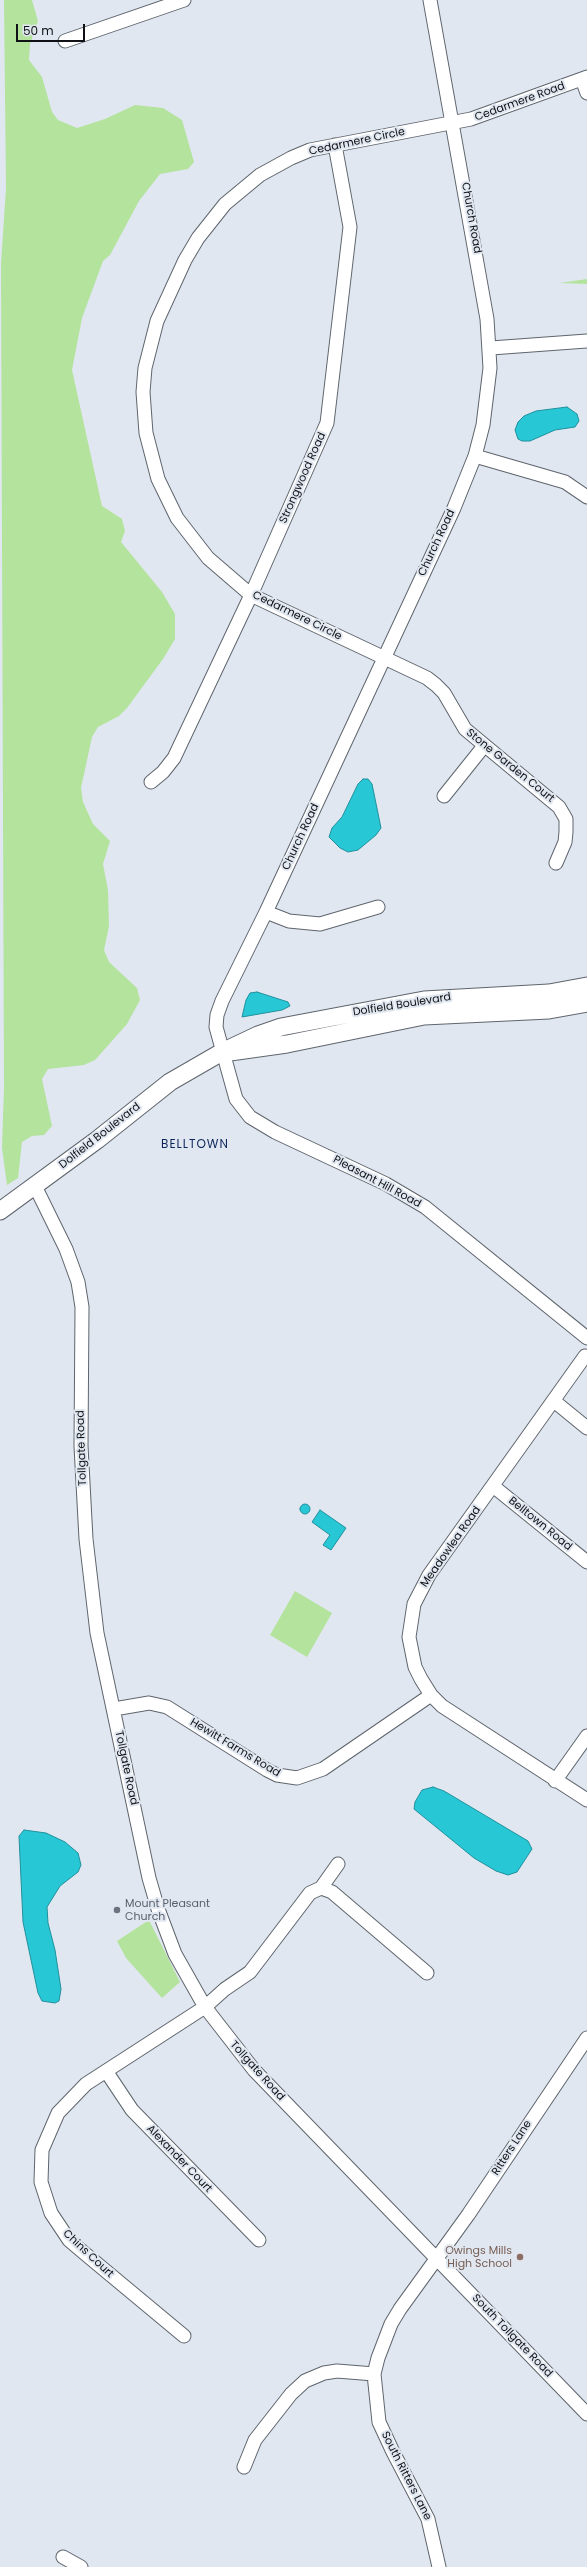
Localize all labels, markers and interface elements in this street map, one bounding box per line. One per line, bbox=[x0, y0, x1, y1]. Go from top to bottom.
scale bar bbox=[18, 16, 87, 42]
text: 50 m bbox=[23, 22, 54, 39]
street label: Cedarmere Road bbox=[473, 80, 567, 124]
street label: Cedarmere Circle bbox=[308, 125, 406, 159]
street label: Church Road bbox=[458, 181, 484, 255]
street label: Strongwood Road bbox=[277, 430, 329, 526]
street label: Church Road bbox=[416, 508, 458, 578]
street label: Cedarmere Circle bbox=[250, 589, 344, 643]
street label: Stone Garden Court bbox=[463, 726, 557, 806]
street label: Church Road bbox=[280, 802, 322, 872]
street label: Dolfield Boulevard bbox=[352, 991, 452, 1019]
street label: Dolfield Boulevard bbox=[57, 1100, 143, 1172]
district label: BELLTOWN bbox=[161, 1138, 229, 1152]
street label: Pleasant Hill Road bbox=[331, 1153, 423, 1211]
street label: Tollgate Road bbox=[74, 1410, 90, 1486]
street label: Belltown Road bbox=[506, 1494, 574, 1554]
street label: Meadowlea Road bbox=[418, 1504, 484, 1590]
street label: Hewitt Farms Road bbox=[188, 1716, 282, 1780]
street label: Tollgate Road bbox=[112, 1730, 140, 1806]
place label: Mount Pleasant Church bbox=[125, 1897, 210, 1923]
marker: Mount Pleasant Church bbox=[112, 1905, 122, 1915]
street label: Tollgate Road bbox=[227, 2038, 287, 2104]
street label: Ritters Lane bbox=[489, 2118, 535, 2178]
street label: Alexander Court bbox=[143, 2123, 215, 2195]
street label: Chins Court bbox=[60, 2227, 116, 2281]
place label: Owings Mills High School bbox=[445, 2244, 512, 2270]
marker: Owings Mills High School bbox=[515, 2252, 525, 2262]
street label: South Tollgate Road bbox=[469, 2292, 555, 2380]
street label: South Ritters Lane bbox=[378, 2430, 434, 2522]

